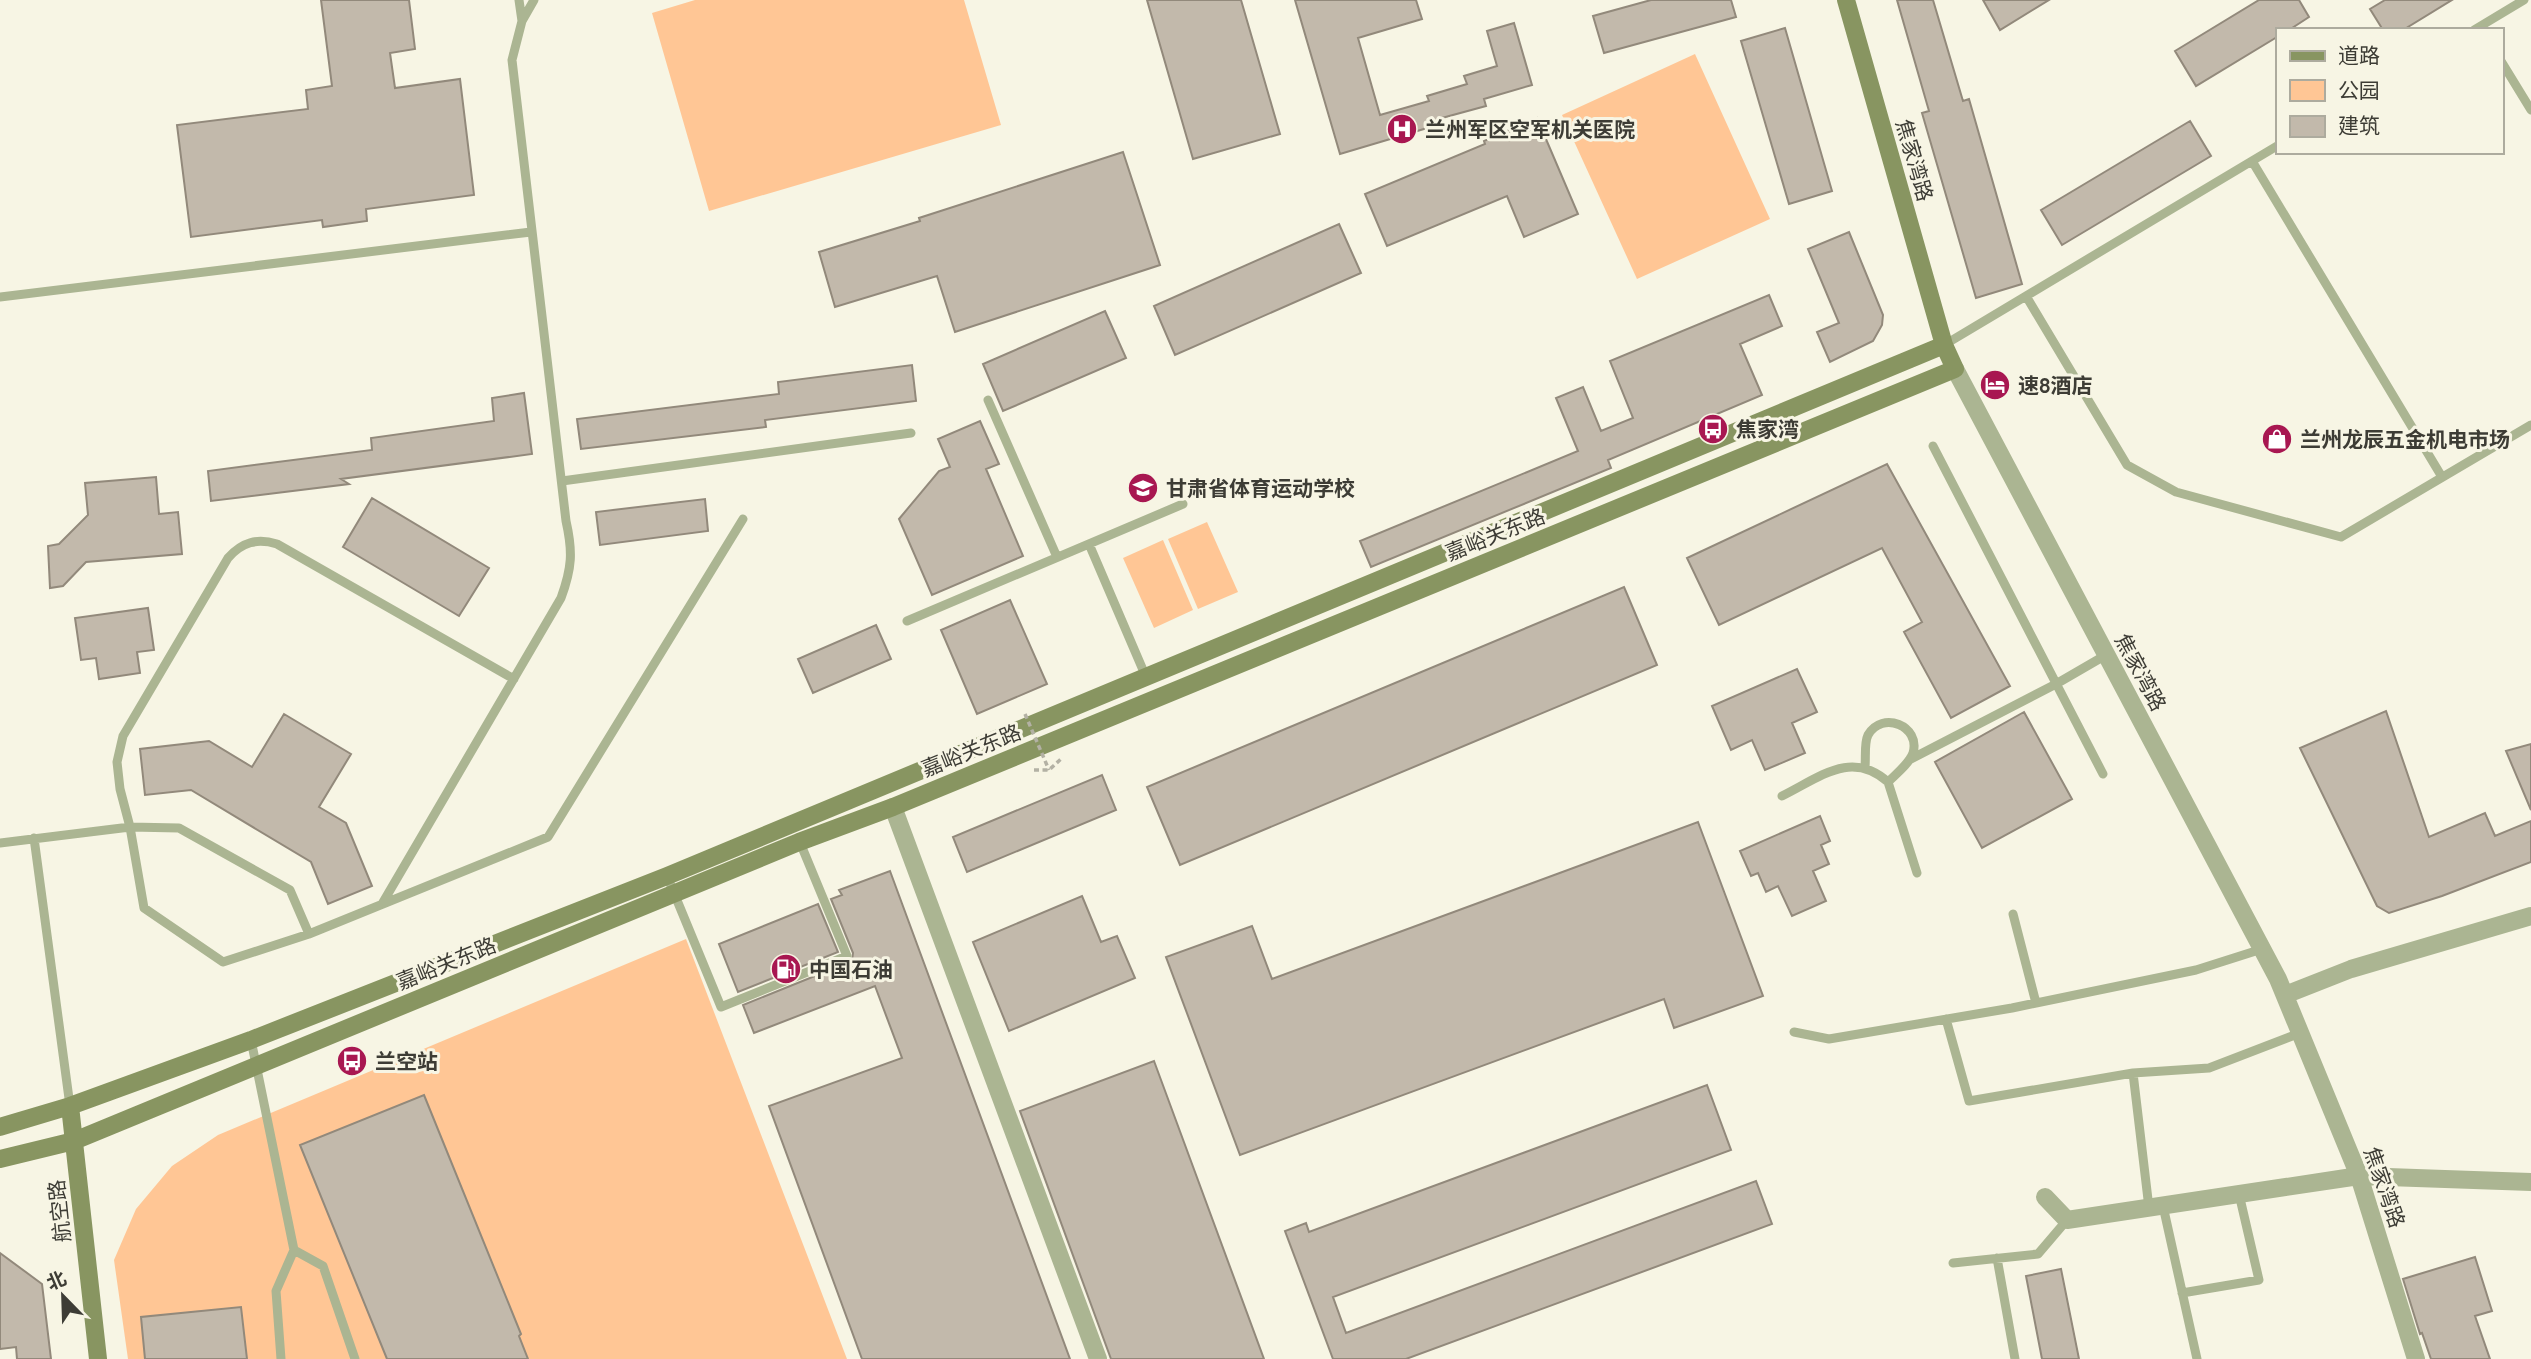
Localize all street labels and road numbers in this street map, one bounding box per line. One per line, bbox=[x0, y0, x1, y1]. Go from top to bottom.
street label: 焦家湾路 bbox=[1891, 116, 1939, 204]
street label: 嘉峪关东路 bbox=[1441, 502, 1549, 566]
street label: 焦家湾路 bbox=[2110, 629, 2172, 715]
street label: 嘉峪关东路 bbox=[917, 718, 1025, 782]
street label: 嘉峪关东路 bbox=[392, 931, 500, 995]
street label: 焦家湾路 bbox=[2359, 1143, 2411, 1231]
street label: 航空路 bbox=[43, 1178, 75, 1244]

